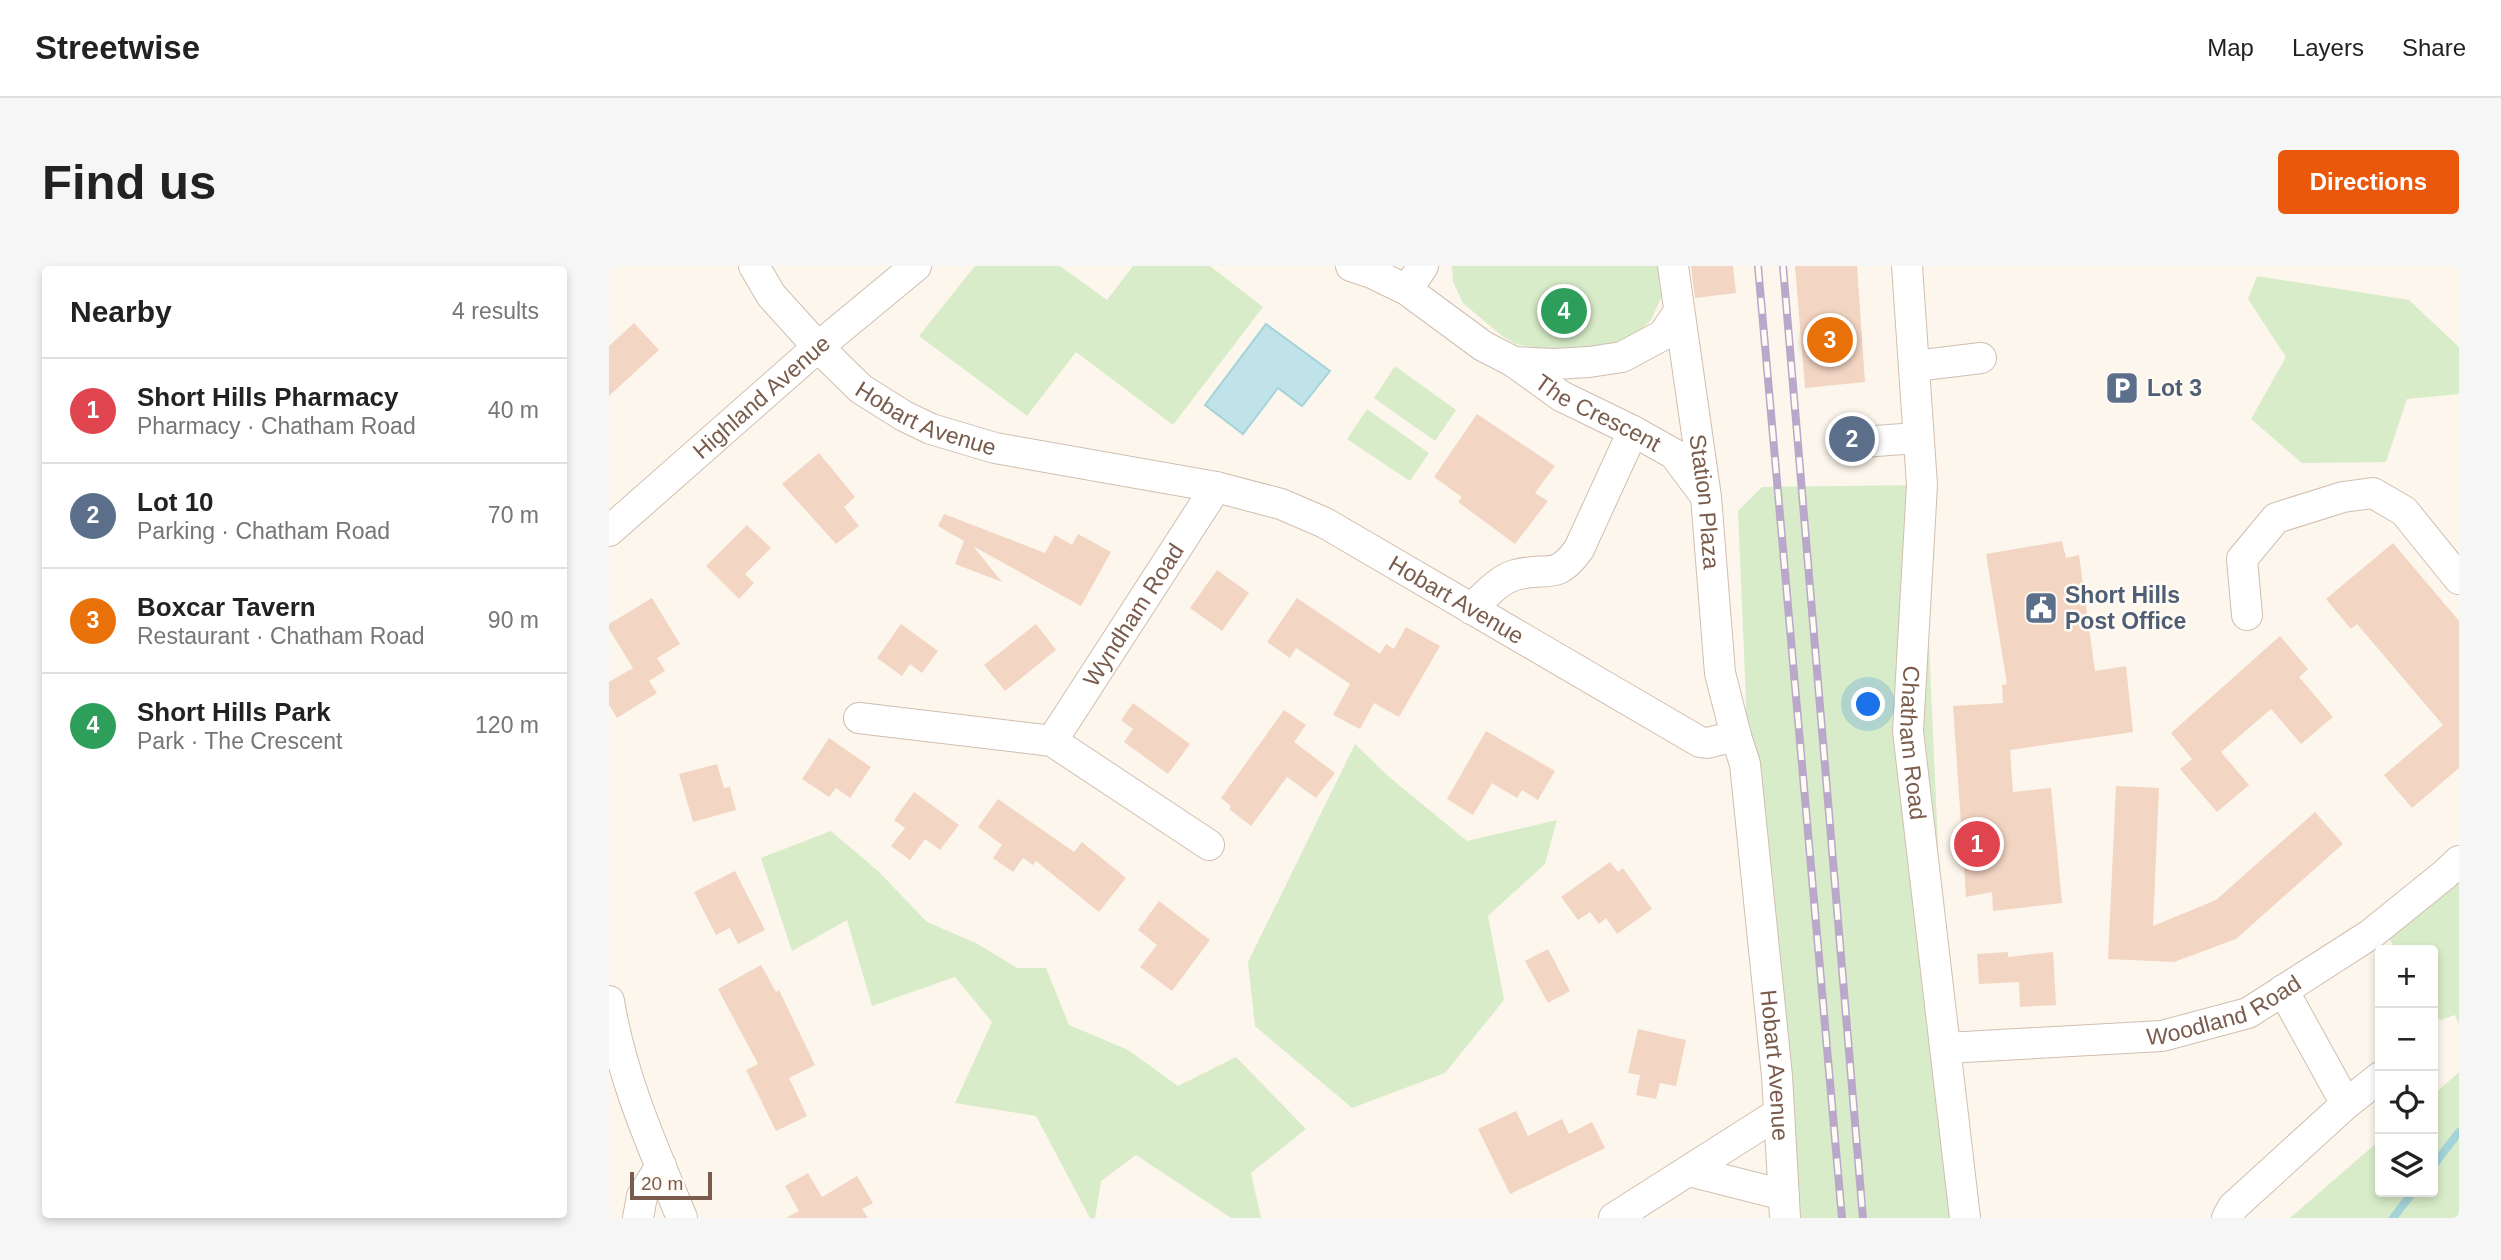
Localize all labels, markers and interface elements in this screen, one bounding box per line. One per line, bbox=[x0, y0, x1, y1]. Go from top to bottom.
text: Streetwise bbox=[35, 29, 200, 66]
text: Map bbox=[2207, 34, 2254, 61]
text: Layers bbox=[2292, 34, 2364, 61]
text: Share bbox=[2402, 34, 2466, 61]
button: Directions bbox=[2278, 150, 2459, 214]
text: Find us bbox=[42, 155, 216, 209]
pin: 4 bbox=[1541, 285, 1587, 337]
text: Nearby bbox=[70, 295, 172, 328]
text: 4 results bbox=[452, 298, 539, 324]
pin: 3 bbox=[1807, 314, 1853, 366]
street label: Highland Avenue bbox=[688, 330, 835, 464]
street label: The Crescent bbox=[1530, 369, 1666, 457]
parking icon: Lot 3 bbox=[2103, 369, 2141, 407]
place label: Lot 3 bbox=[2147, 375, 2202, 401]
street label: Hobart Avenue bbox=[851, 376, 999, 461]
text: Short Hills Pharmacy bbox=[137, 382, 399, 412]
text: 1 bbox=[87, 397, 99, 423]
text: 40 m bbox=[488, 397, 539, 423]
text: Pharmacy · Chatham Road bbox=[137, 413, 416, 439]
pin: 2 bbox=[1829, 413, 1875, 465]
street label: Station Plaza bbox=[1684, 433, 1725, 570]
text: Lot 10 bbox=[137, 487, 214, 517]
text: 2 bbox=[87, 502, 99, 528]
text: 70 m bbox=[488, 502, 539, 528]
text: Parking · Chatham Road bbox=[137, 518, 390, 544]
street label: Wyndham Road bbox=[1078, 539, 1189, 691]
street label: Hobart Avenue bbox=[1384, 550, 1528, 649]
place label: Short Hills Post Office bbox=[2065, 582, 2186, 634]
public building icon: Short Hills Post Office bbox=[2022, 589, 2060, 627]
text: Boxcar Tavern bbox=[137, 592, 316, 622]
text: 3 bbox=[87, 607, 99, 633]
text: 90 m bbox=[488, 607, 539, 633]
text: Restaurant · Chatham Road bbox=[137, 623, 425, 649]
street label: Chatham Road bbox=[1895, 665, 1931, 821]
your location bbox=[1851, 687, 1885, 721]
text: Short Hills Park bbox=[137, 697, 331, 727]
text: 4 bbox=[87, 712, 99, 738]
text: 120 m bbox=[475, 712, 539, 738]
text: Park · The Crescent bbox=[137, 728, 342, 754]
pin: 1 bbox=[1954, 818, 2000, 870]
map controls bbox=[2375, 945, 2438, 1197]
button: + bbox=[2375, 945, 2438, 1008]
street label: Woodland Road bbox=[2146, 970, 2305, 1050]
street label: Hobart Avenue bbox=[1755, 988, 1794, 1142]
button: − bbox=[2375, 1008, 2438, 1071]
button: locate bbox=[2375, 1071, 2438, 1134]
button: layers bbox=[2375, 1134, 2438, 1197]
scale bar bbox=[630, 1169, 712, 1201]
text: 20 m bbox=[641, 1173, 683, 1194]

